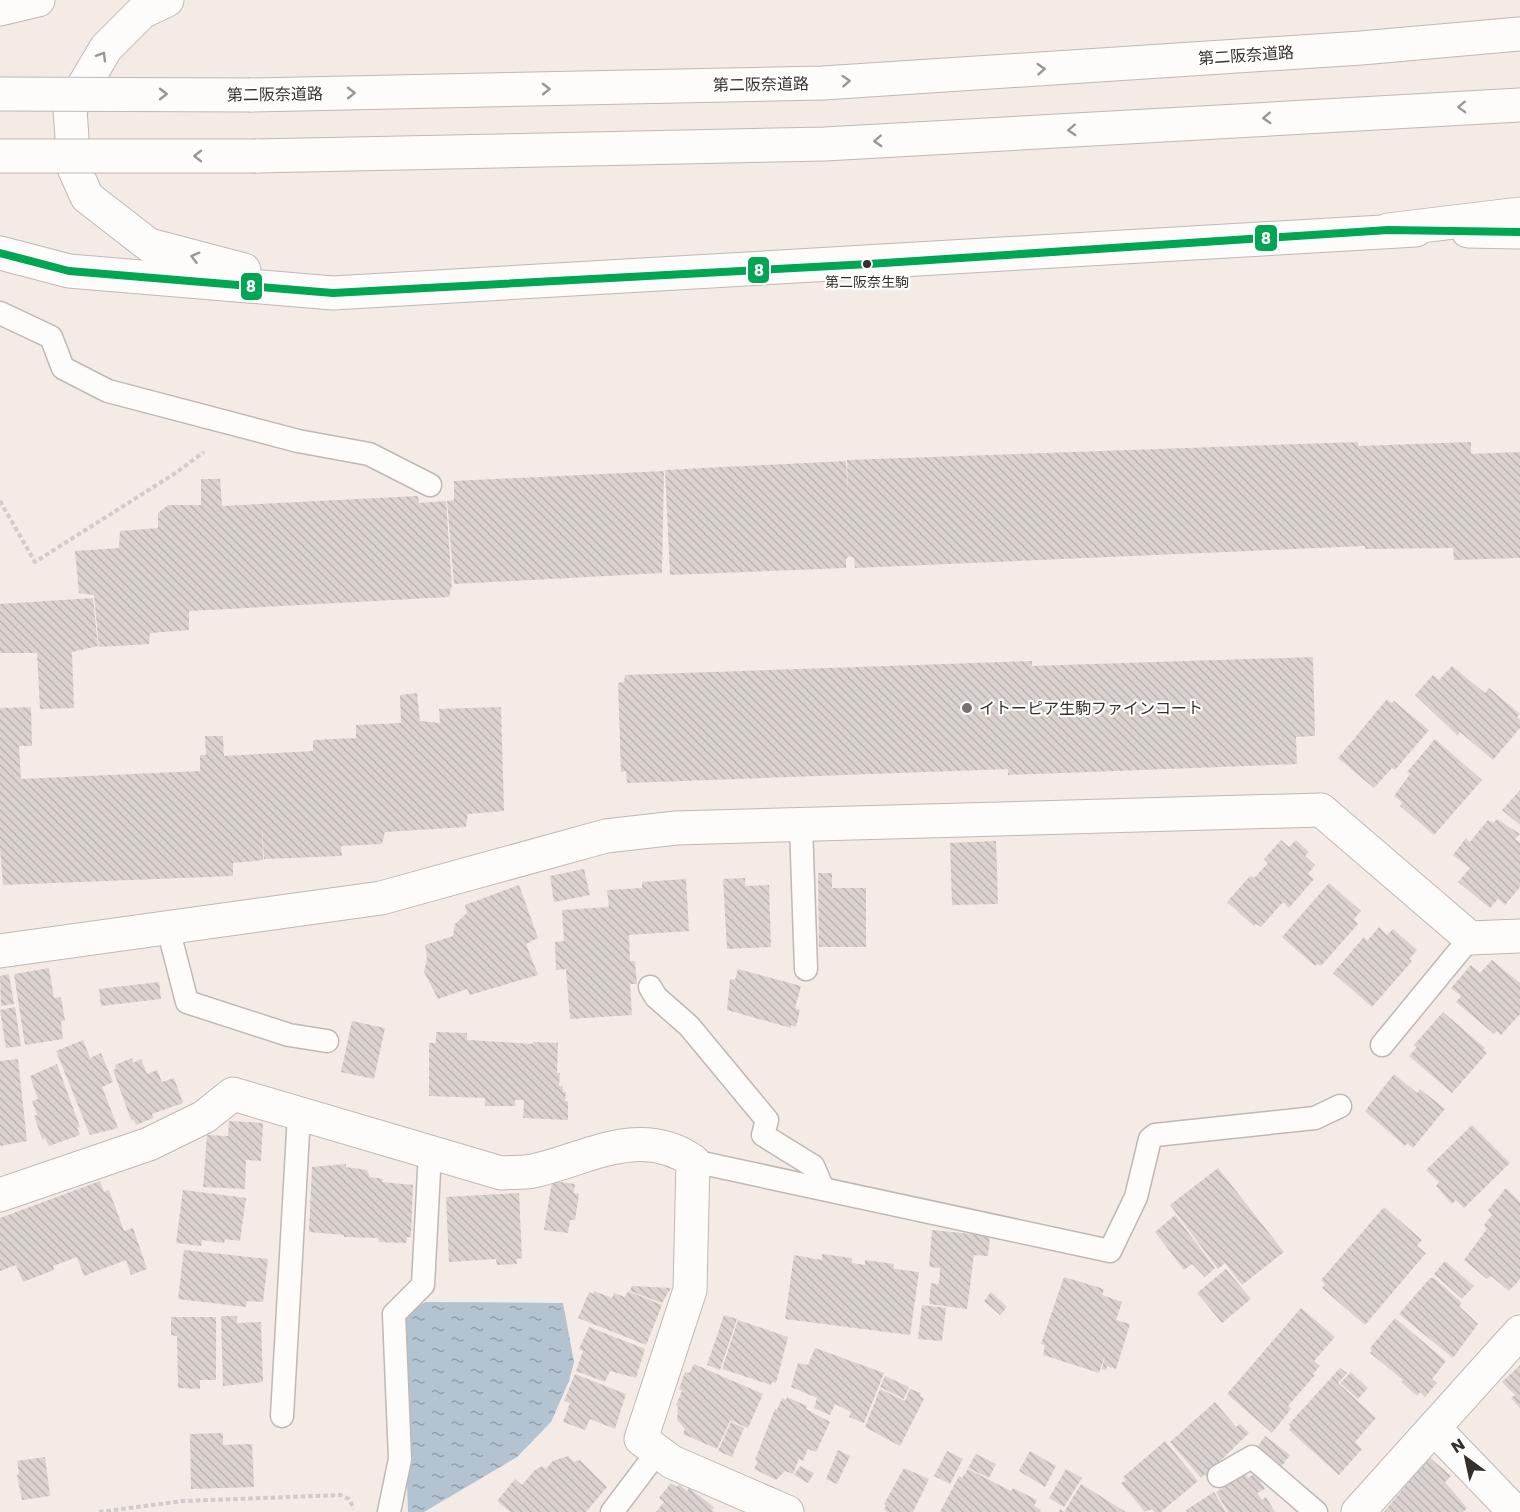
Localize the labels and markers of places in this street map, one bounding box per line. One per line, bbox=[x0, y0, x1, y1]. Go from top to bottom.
marker: 第二阪奈生駒 bbox=[861, 258, 873, 270]
place label: 第二阪奈生駒 bbox=[825, 272, 909, 292]
place label: イトーピア生駒ファインコート bbox=[979, 697, 1203, 720]
marker: イトーピア生駒ファインコート bbox=[960, 701, 974, 715]

